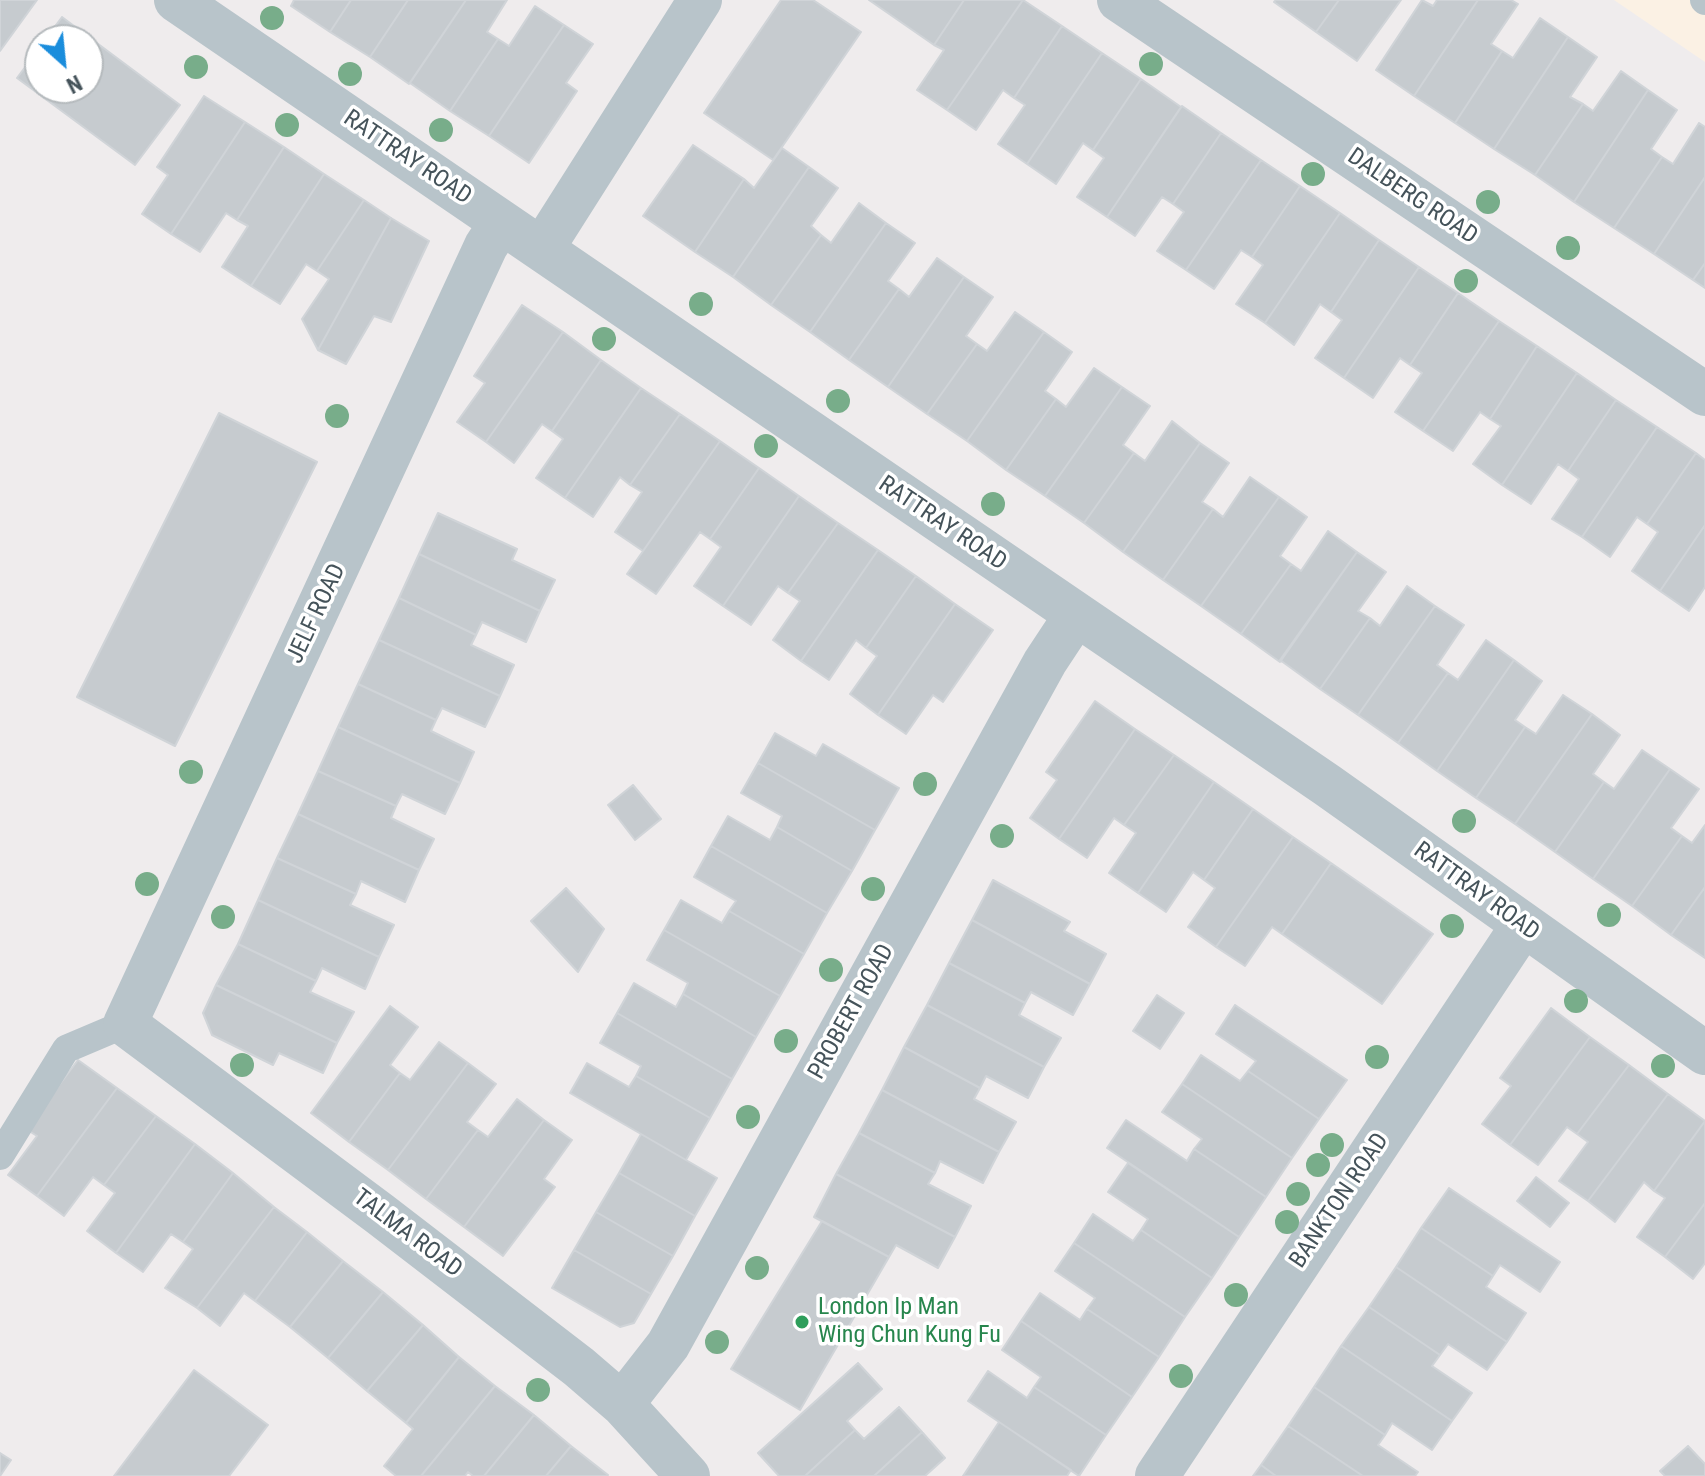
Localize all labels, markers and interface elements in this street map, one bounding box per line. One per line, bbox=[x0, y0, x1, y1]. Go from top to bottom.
north arrow bbox=[24, 24, 104, 104]
text: N bbox=[63, 70, 86, 98]
street label: RATTRAY ROAD bbox=[337, 105, 477, 211]
street label: DALBERG ROAD bbox=[1342, 143, 1482, 251]
street label: RATTRAY ROAD bbox=[872, 471, 1012, 577]
street label: JELF ROAD bbox=[281, 560, 353, 668]
street label: RATTRAY ROAD bbox=[1408, 837, 1544, 947]
street label: PROBERT ROAD bbox=[803, 940, 901, 1084]
street label: BANKTON ROAD bbox=[1284, 1128, 1396, 1274]
street label: TALMA ROAD bbox=[347, 1184, 467, 1284]
place label: London Ip Man Wing Chun Kung Fu bbox=[818, 1294, 1001, 1350]
marker: London Ip Man Wing Chun Kung Fu bbox=[793, 1313, 811, 1331]

